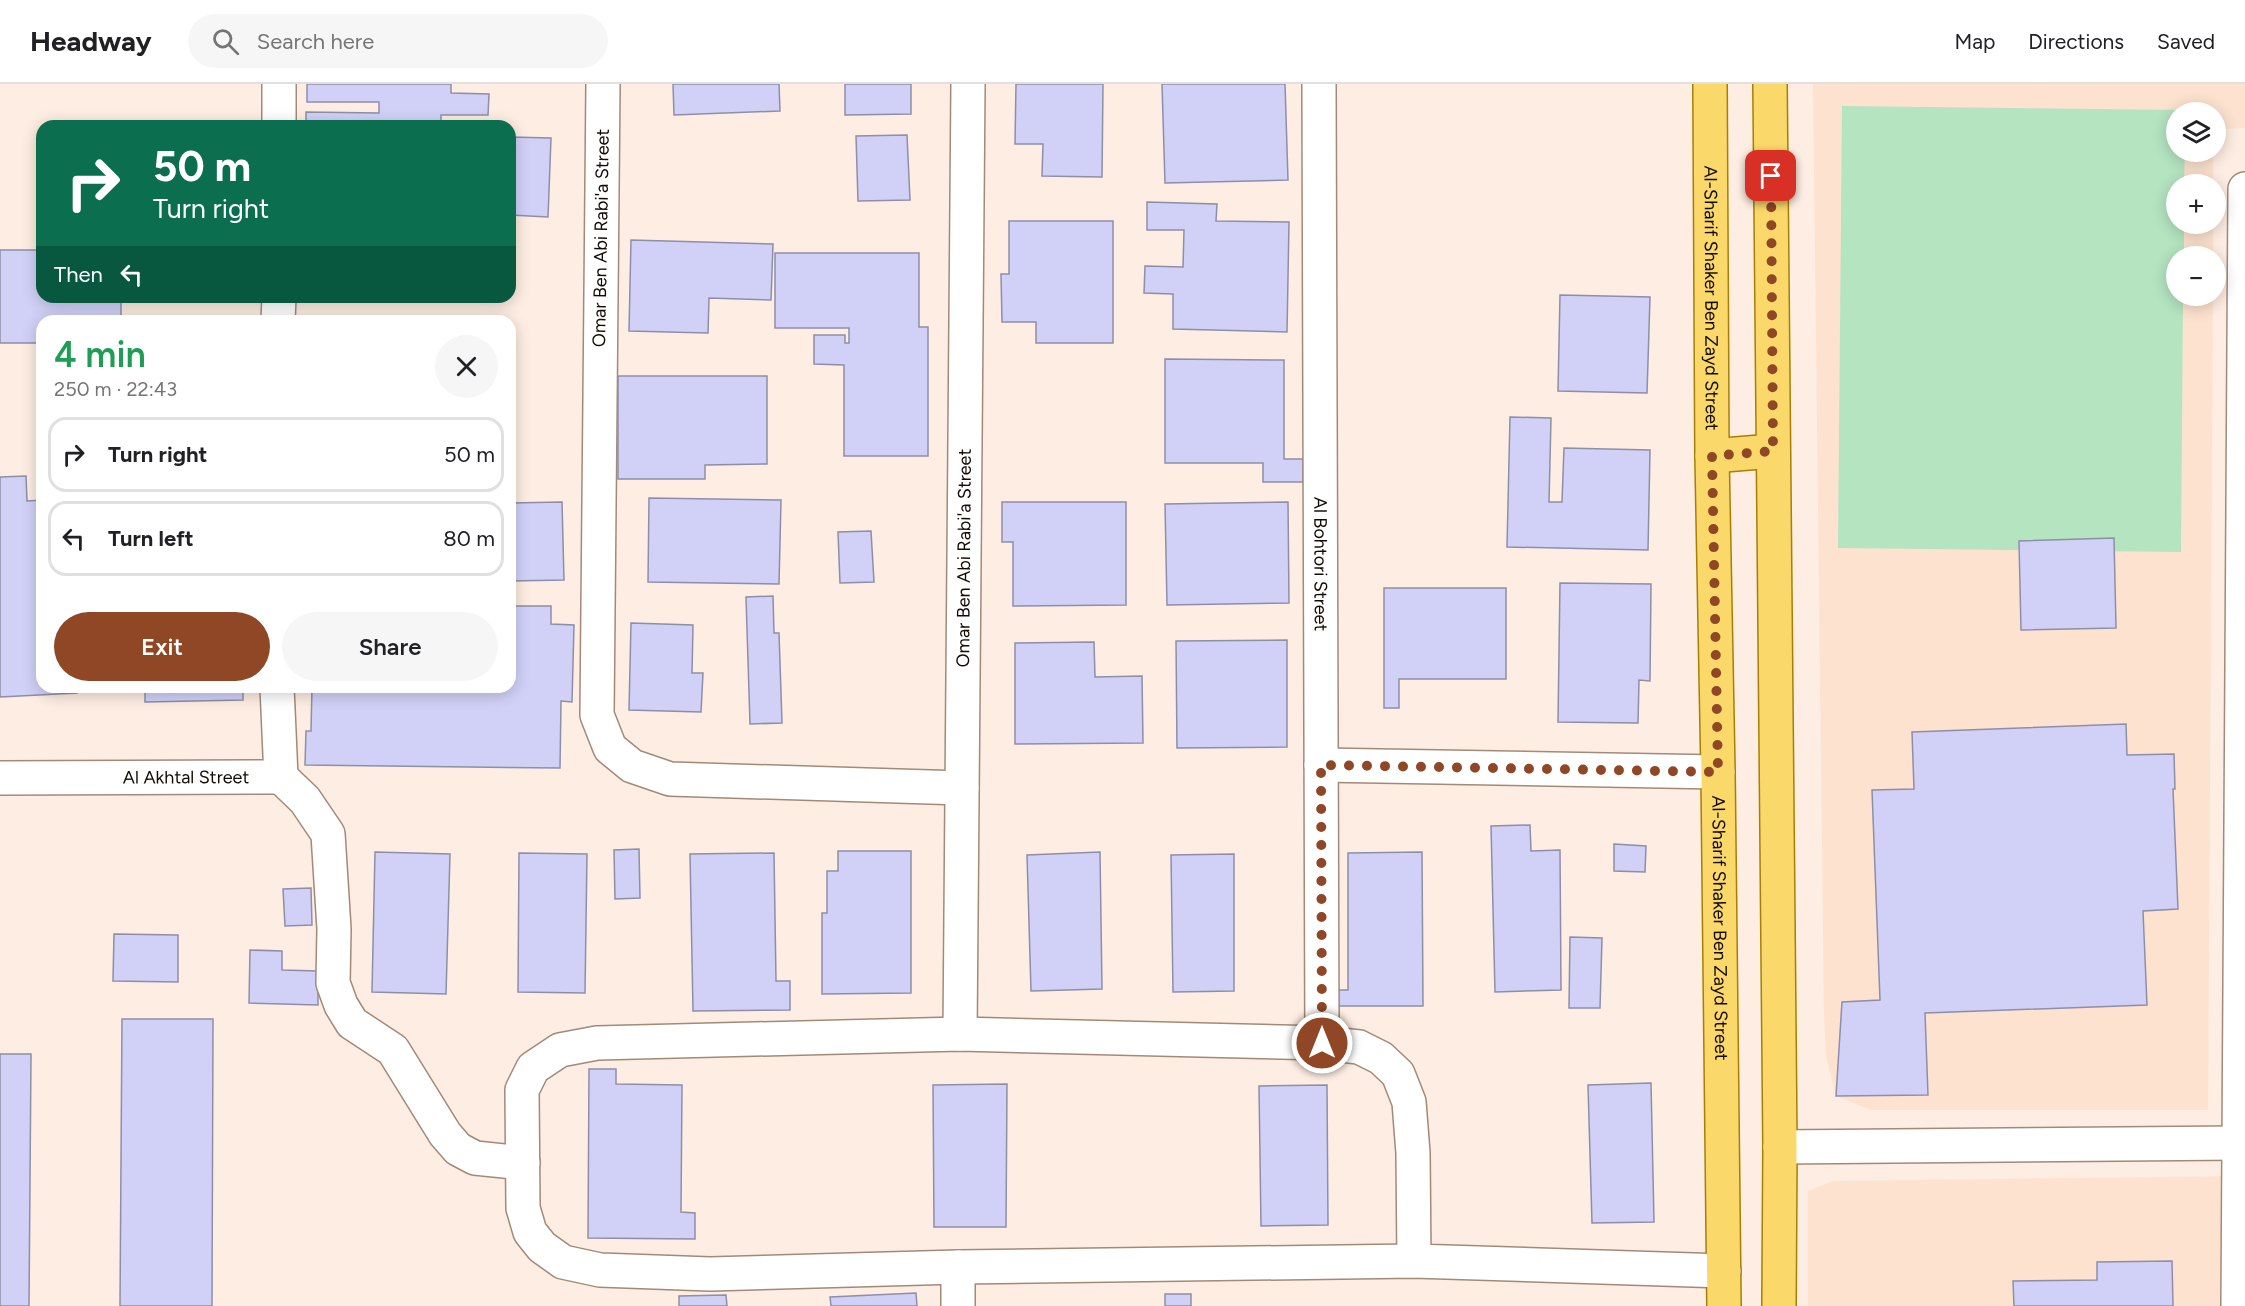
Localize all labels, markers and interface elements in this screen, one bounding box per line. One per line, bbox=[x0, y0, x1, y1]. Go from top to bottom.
search box bbox=[188, 14, 608, 68]
text: Headway bbox=[30, 24, 152, 58]
icon: search bbox=[209, 25, 242, 58]
text: Search here bbox=[257, 28, 374, 55]
text: Map bbox=[1954, 29, 1995, 54]
text: Directions bbox=[2028, 29, 2124, 54]
text: Saved bbox=[2157, 29, 2215, 54]
map controls bbox=[2166, 102, 2226, 306]
button: layers bbox=[2166, 102, 2226, 162]
street label: Omar Ben Abi Rabi'a Street bbox=[588, 128, 614, 347]
text: 50 m bbox=[153, 141, 251, 192]
icon: right bbox=[54, 144, 132, 222]
pin bbox=[1745, 150, 1796, 201]
icon: arrive bbox=[1754, 159, 1787, 192]
street label: Al-Sharif Shaker Ben Zayd Street bbox=[1699, 165, 1723, 431]
button: + bbox=[2166, 174, 2226, 234]
text: Turn right bbox=[153, 192, 269, 225]
button: − bbox=[2166, 246, 2226, 306]
icon: left bbox=[115, 258, 148, 291]
text: Then bbox=[54, 261, 103, 288]
text: 4 min bbox=[54, 333, 146, 376]
button: close bbox=[435, 335, 498, 398]
text: 250 m · 22:43 bbox=[54, 377, 177, 401]
icon: right bbox=[57, 438, 90, 471]
text: Turn right bbox=[108, 441, 207, 468]
text: 50 m bbox=[444, 441, 495, 468]
street label: Omar Ben Abi Rabi'a Street bbox=[952, 448, 976, 667]
street label: Al Bohtori Street bbox=[1309, 497, 1332, 631]
icon: left bbox=[57, 522, 90, 555]
text: Turn left bbox=[108, 525, 194, 552]
text: 80 m bbox=[443, 525, 495, 552]
button: Exit bbox=[54, 612, 270, 681]
button: Share bbox=[282, 612, 498, 681]
street label: Al Akhtal Street bbox=[123, 766, 249, 789]
street label: Al-Sharif Shaker Ben Zayd Street bbox=[1707, 795, 1732, 1061]
position arrow bbox=[1290, 1011, 1354, 1075]

